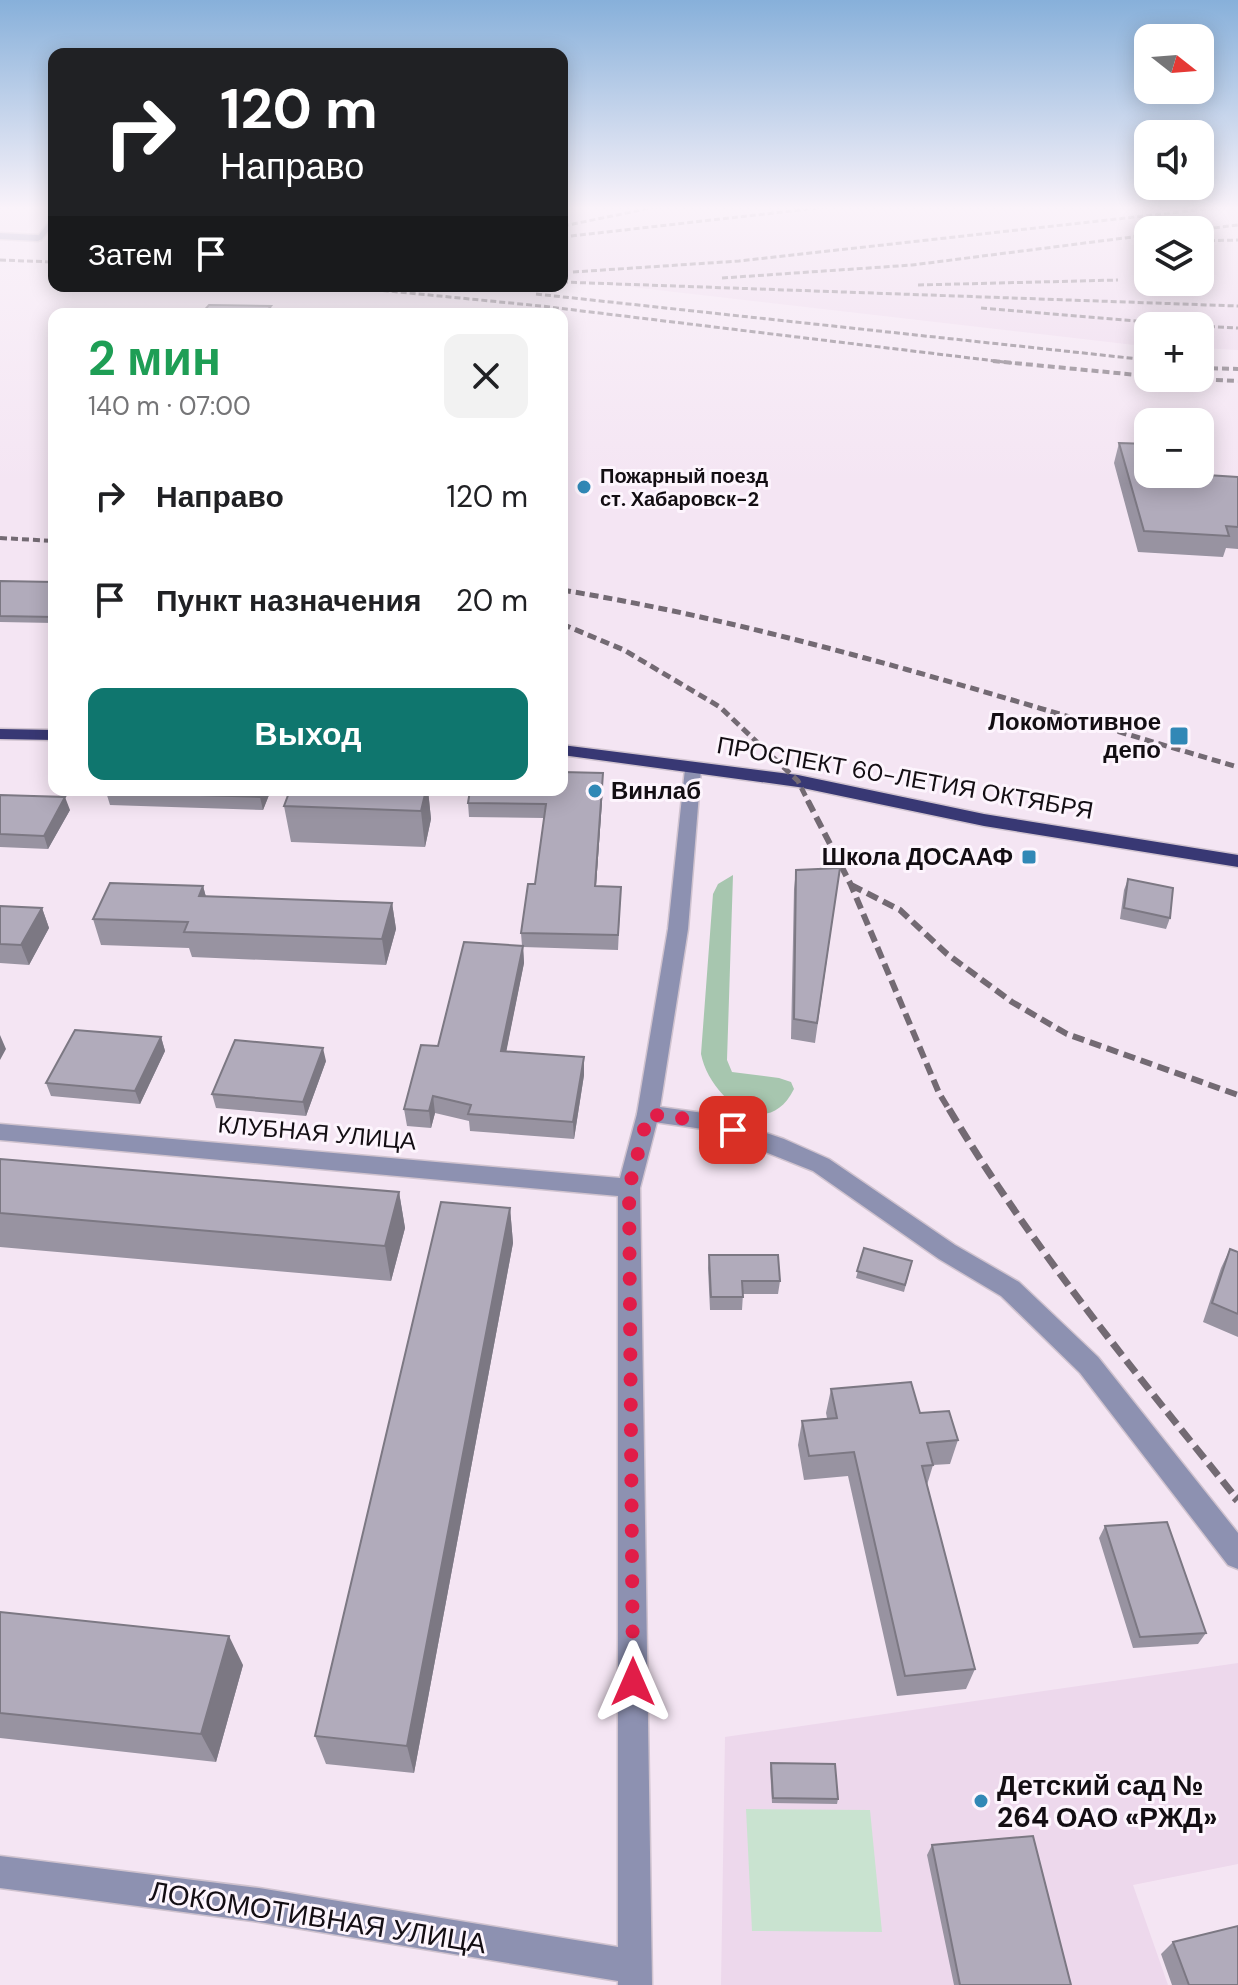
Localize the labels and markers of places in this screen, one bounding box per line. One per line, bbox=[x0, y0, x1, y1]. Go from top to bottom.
place label: Пожарный поезд ст. Хабаровск-2 bbox=[600, 463, 769, 512]
marker: Пожарный поезд ст. Хабаровск-2 bbox=[575, 478, 593, 496]
place label: Локомотивное депо bbox=[988, 706, 1161, 765]
marker: Локомотивное депо bbox=[1168, 725, 1190, 747]
place label: Винлаб bbox=[611, 775, 701, 806]
marker: Винлаб bbox=[586, 782, 604, 800]
place label: Школа ДОСААФ bbox=[822, 841, 1013, 872]
marker: Школа ДОСААФ bbox=[1020, 848, 1038, 866]
pin bbox=[699, 1096, 767, 1164]
place label: Детский сад № 264 ОАО «РЖД» bbox=[997, 1767, 1217, 1836]
marker: Детский сад № 264 ОАО «РЖД» bbox=[972, 1792, 990, 1810]

